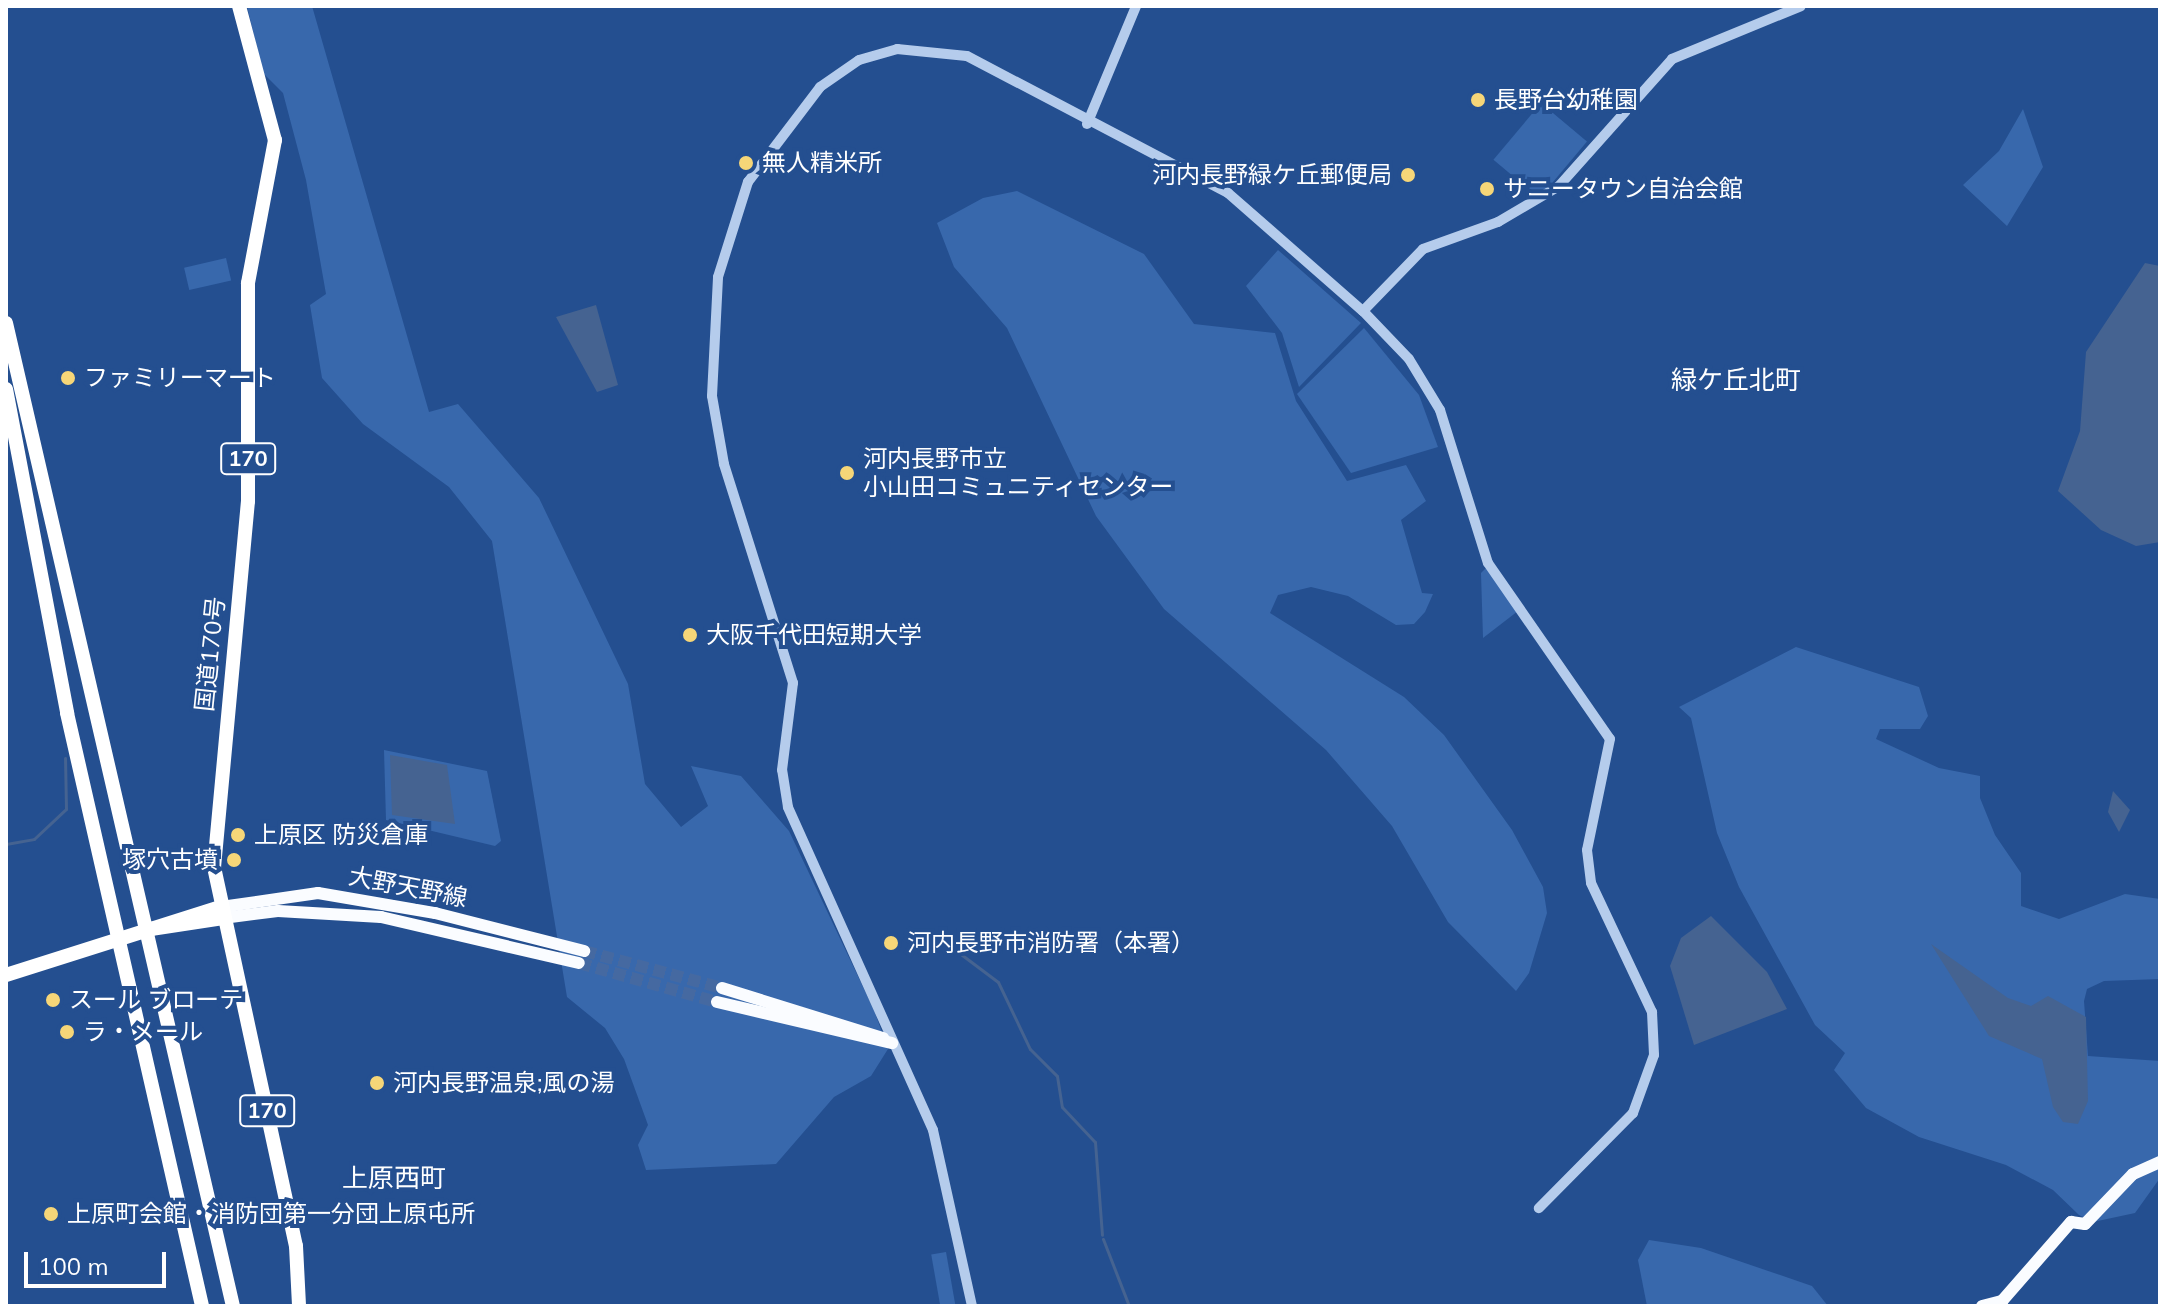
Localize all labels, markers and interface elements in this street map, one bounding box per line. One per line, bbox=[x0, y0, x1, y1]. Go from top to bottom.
place label: 長野台幼稚園 bbox=[1494, 86, 1638, 114]
marker: 長野台幼稚園 bbox=[1469, 91, 1487, 109]
place label: 無人精米所 bbox=[762, 149, 882, 177]
marker: 無人精米所 bbox=[737, 154, 755, 172]
place label: 河内長野緑ケ丘郵便局 bbox=[1152, 161, 1392, 189]
marker: 河内長野緑ケ丘郵便局 bbox=[1399, 166, 1417, 184]
place label: サニータウン自治会館 bbox=[1503, 175, 1743, 203]
marker: サニータウン自治会館 bbox=[1478, 180, 1496, 198]
place label: ファミリーマート bbox=[84, 364, 276, 392]
district label: 緑ケ丘北町 bbox=[1671, 364, 1801, 396]
marker: ファミリーマート bbox=[59, 369, 77, 387]
road number: 170 bbox=[220, 441, 276, 477]
place label: 河内長野市立 小山田コミュニティセンター bbox=[863, 445, 1175, 501]
marker: 河内長野市立 小山田コミュニティセンター bbox=[838, 464, 856, 482]
street label: 国道170号 bbox=[190, 595, 230, 713]
place label: 大阪千代田短期大学 bbox=[706, 621, 922, 649]
marker: 大阪千代田短期大学 bbox=[681, 626, 699, 644]
place label: 上原区 防災倉庫 bbox=[254, 821, 428, 849]
marker: 上原区 防災倉庫 bbox=[229, 826, 247, 844]
place label: 塚穴古墳 bbox=[122, 846, 218, 874]
marker: 塚穴古墳 bbox=[225, 851, 243, 869]
street label: 大野天野線 bbox=[346, 861, 470, 913]
place label: 河内長野市消防署（本署） bbox=[907, 929, 1195, 957]
marker: 河内長野市消防署（本署） bbox=[882, 934, 900, 952]
place label: スール ブローテ bbox=[69, 986, 243, 1014]
marker: スール ブローテ bbox=[44, 991, 62, 1009]
place label: ラ・メール bbox=[83, 1018, 203, 1046]
marker: ラ・メール bbox=[58, 1023, 76, 1041]
place label: 河内長野温泉;風の湯 bbox=[393, 1069, 614, 1097]
marker: 河内長野温泉;風の湯 bbox=[368, 1074, 386, 1092]
road number: 170 bbox=[239, 1093, 295, 1129]
district label: 上原西町 bbox=[342, 1162, 446, 1194]
place label: 上原町会館・消防団第一分団上原屯所 bbox=[67, 1200, 475, 1228]
marker: 上原町会館・消防団第一分団上原屯所 bbox=[42, 1205, 60, 1223]
scale bar bbox=[28, 1236, 170, 1286]
text: 100 m bbox=[38, 1251, 109, 1281]

